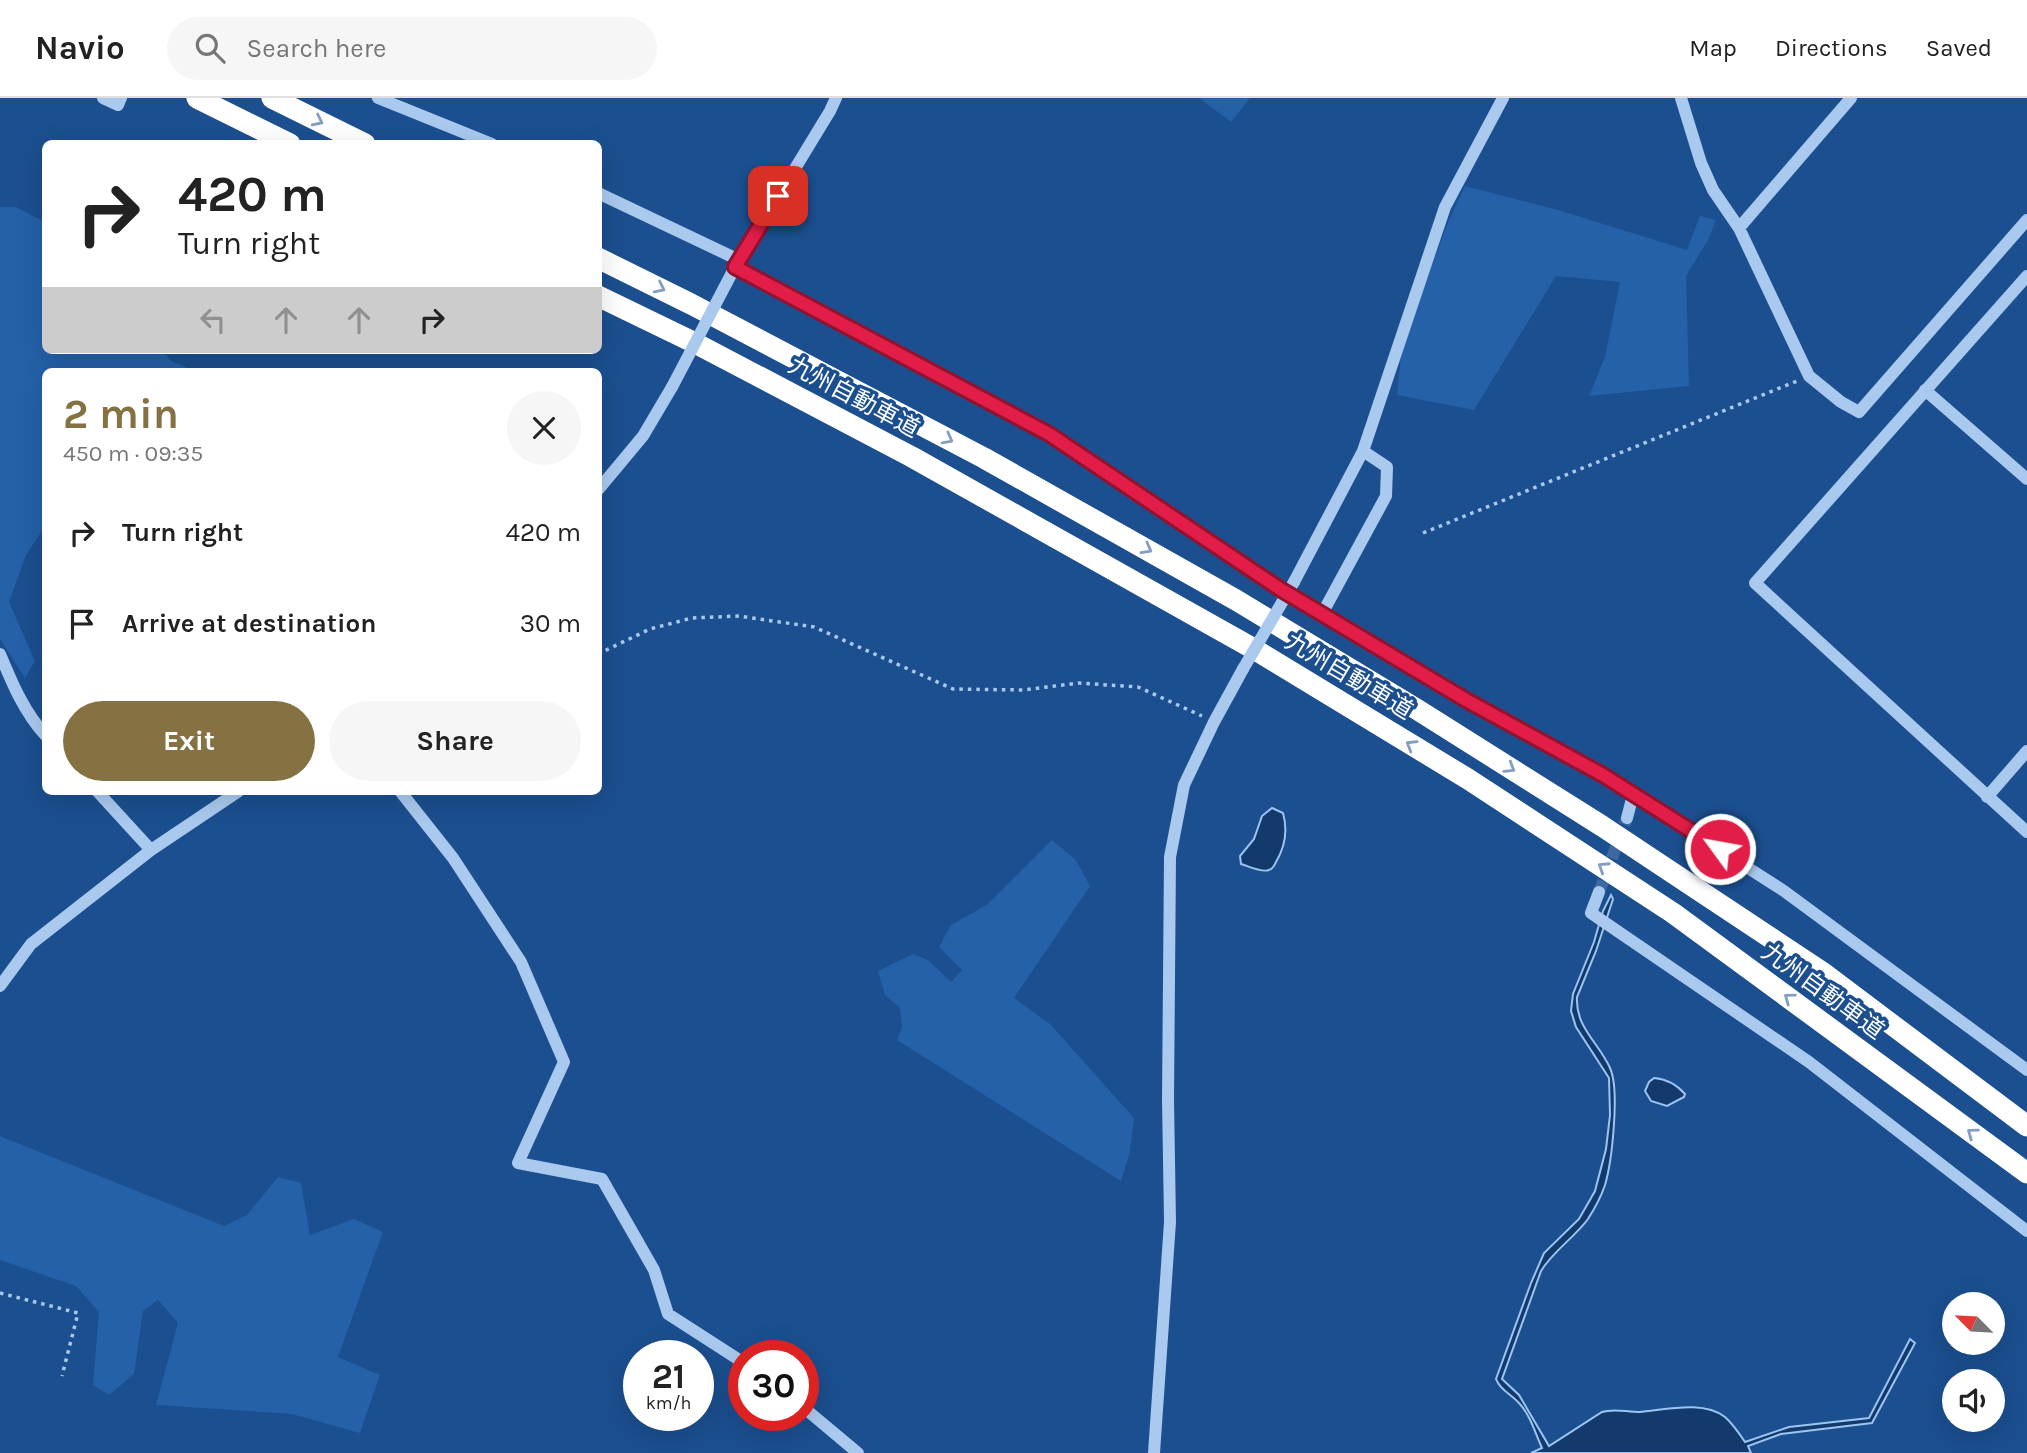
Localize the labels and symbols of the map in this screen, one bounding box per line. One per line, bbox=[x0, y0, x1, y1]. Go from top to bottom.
one-way arrow bbox=[311, 112, 323, 126]
pin bbox=[748, 166, 808, 226]
one-way arrow bbox=[653, 280, 665, 294]
street label: 九州自動車道 bbox=[784, 351, 924, 443]
one-way arrow bbox=[941, 430, 954, 444]
one-way arrow bbox=[1140, 541, 1153, 554]
street label: 九州自動車道 bbox=[1280, 627, 1418, 725]
one-way arrow bbox=[1406, 740, 1419, 753]
one-way arrow bbox=[1502, 760, 1515, 773]
position arrow bbox=[1683, 812, 1757, 886]
one-way arrow bbox=[1597, 863, 1610, 876]
street label: 九州自動車道 bbox=[1757, 937, 1889, 1045]
one-way arrow bbox=[1784, 994, 1797, 1007]
one-way arrow bbox=[1967, 1129, 1980, 1141]
north arrow bbox=[1942, 1292, 2006, 1354]
speed limit sign: 30 bbox=[728, 1340, 819, 1431]

